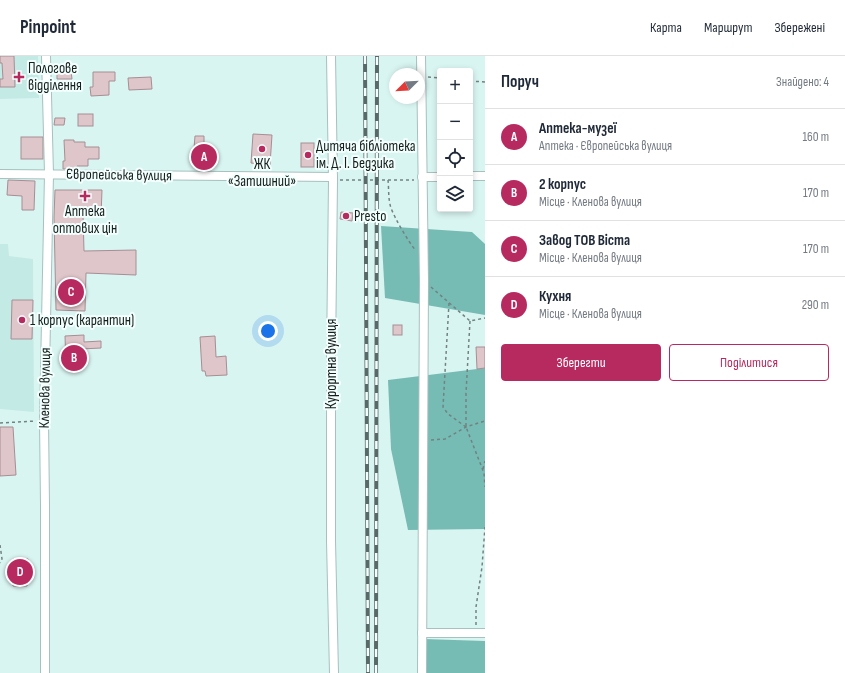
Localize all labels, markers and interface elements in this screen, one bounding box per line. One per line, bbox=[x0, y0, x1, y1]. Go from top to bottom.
text: Pinpoint bbox=[20, 16, 76, 39]
text: Карта bbox=[650, 19, 682, 36]
text: Маршрут bbox=[704, 19, 752, 36]
text: Збережені bbox=[774, 19, 825, 36]
place label: Пологове відділення bbox=[28, 59, 82, 95]
north arrow bbox=[389, 68, 425, 104]
map controls bbox=[437, 68, 473, 212]
button: + bbox=[437, 68, 473, 104]
marker: Пологове відділення bbox=[13, 71, 25, 83]
text: Поруч bbox=[501, 72, 539, 92]
text: Знайдено: 4 bbox=[776, 74, 829, 90]
button: − bbox=[437, 104, 473, 140]
text: Аптека-музеї bbox=[539, 119, 617, 138]
text: A bbox=[511, 129, 517, 145]
text: 160 m bbox=[803, 129, 829, 145]
place label: Дитяча бібліотека ім. Д. І. Бедзика bbox=[316, 137, 416, 173]
text: Аптека · Європейська вулиця bbox=[539, 138, 672, 154]
button: locate bbox=[437, 140, 473, 176]
pin: A bbox=[191, 142, 217, 172]
marker: ЖК «Затишний» bbox=[257, 144, 267, 154]
marker: Дитяча бібліотека ім. Д. І. Бедзика bbox=[303, 150, 313, 160]
place label: ЖК «Затишний» bbox=[228, 155, 296, 191]
street label: Європейська вулиця bbox=[66, 165, 172, 185]
text: 2 корпус bbox=[539, 175, 586, 194]
button: layers bbox=[437, 176, 473, 212]
text: B bbox=[511, 185, 517, 201]
text: 170 m bbox=[803, 185, 829, 201]
marker: Аптека оптових цін bbox=[80, 191, 90, 201]
text: Місце · Кленова вулиця bbox=[539, 194, 642, 210]
place label: Аптека оптових цін bbox=[53, 202, 117, 238]
place label: Presto bbox=[354, 207, 387, 226]
marker: Presto bbox=[341, 211, 351, 221]
text: Завод ТОВ Віста bbox=[539, 231, 630, 250]
text: C bbox=[511, 241, 517, 257]
text: 170 m bbox=[803, 241, 829, 257]
text: Місце · Кленова вулиця bbox=[539, 250, 642, 266]
pin: C bbox=[58, 277, 84, 307]
text: Кухня bbox=[539, 287, 571, 306]
text: D bbox=[511, 297, 517, 313]
text: 290 m bbox=[802, 297, 829, 313]
text: Місце · Кленова вулиця bbox=[539, 306, 642, 322]
place label: 1 корпус (карантин) bbox=[30, 311, 134, 330]
marker: 1 корпус (карантин) bbox=[17, 315, 27, 325]
street label: Курортна вулиця bbox=[322, 319, 341, 409]
your location bbox=[258, 321, 278, 341]
pin: B bbox=[61, 343, 87, 373]
button: Зберегти bbox=[501, 344, 661, 381]
button: Поділитися bbox=[669, 344, 829, 381]
street label: Кленова вулиця bbox=[35, 347, 55, 429]
pin: D bbox=[7, 557, 33, 587]

